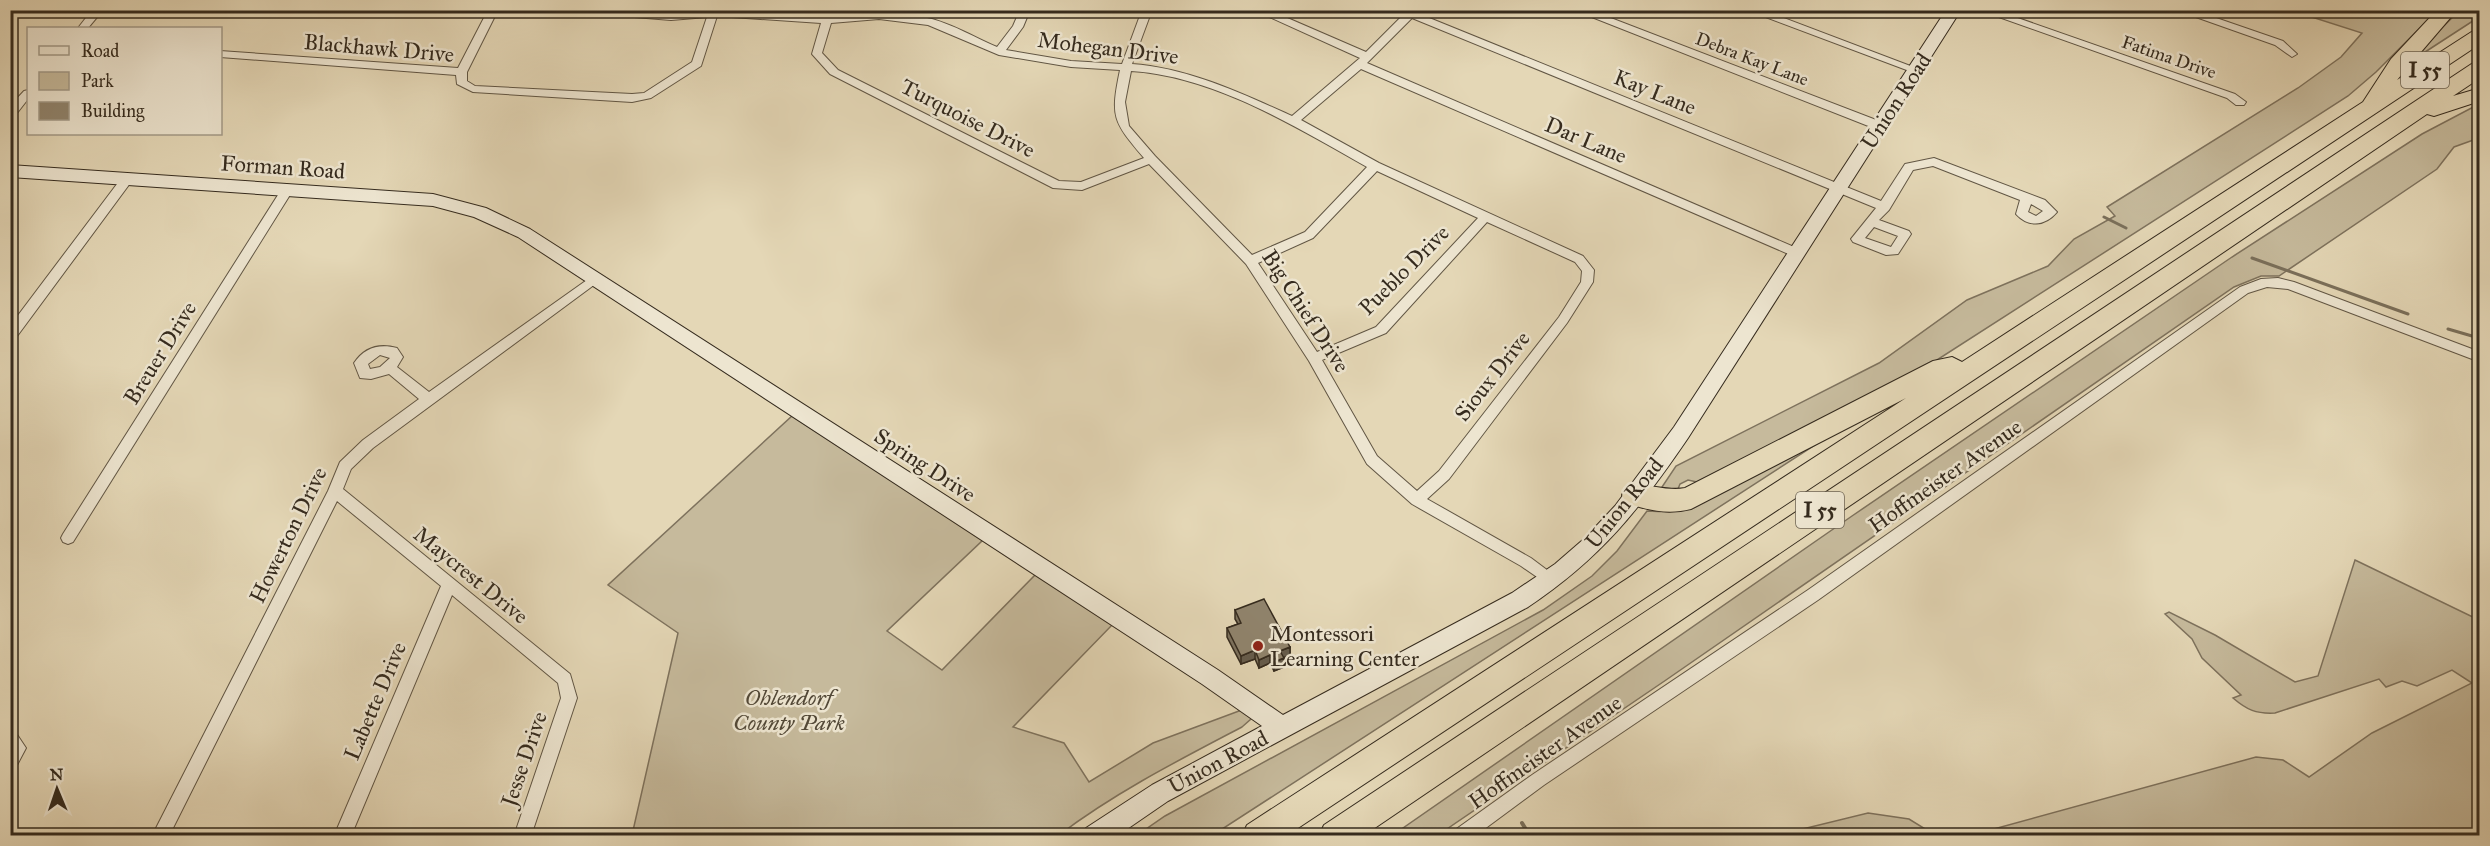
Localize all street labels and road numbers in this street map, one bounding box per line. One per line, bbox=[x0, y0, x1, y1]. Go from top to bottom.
street label: Mohegan Drive bbox=[1036, 26, 1180, 70]
street label: Debra Kay Lane bbox=[1692, 27, 1812, 91]
street label: Blackhawk Drive bbox=[303, 28, 455, 68]
street label: Fatima Drive bbox=[2119, 31, 2219, 83]
street label: Union Road bbox=[1855, 48, 1937, 154]
road number: I 55 bbox=[2401, 52, 2449, 88]
street label: Kay Lane bbox=[1610, 63, 1700, 121]
street label: Turquoise Drive bbox=[896, 73, 1040, 163]
street label: Dar Lane bbox=[1541, 111, 1631, 169]
street label: Forman Road bbox=[220, 149, 346, 185]
street label: Pueblo Drive bbox=[1353, 219, 1455, 321]
street label: Big Chief Drive bbox=[1256, 245, 1356, 377]
street label: Breuer Drive bbox=[118, 296, 202, 410]
street label: Sioux Drive bbox=[1448, 326, 1536, 426]
street label: Hoffmeister Avenue bbox=[1863, 413, 2027, 539]
street label: Spring Drive bbox=[869, 422, 981, 508]
street label: Union Road bbox=[1579, 452, 1669, 554]
street label: Howerton Drive bbox=[243, 463, 333, 607]
road number: I 55 bbox=[1796, 492, 1844, 528]
street label: Maycrest Drive bbox=[408, 521, 534, 629]
street label: Labette Drive bbox=[338, 638, 412, 764]
street label: Hoffmeister Avenue bbox=[1463, 689, 1627, 815]
street label: Jesse Drive bbox=[495, 708, 553, 812]
street label: Union Road bbox=[1163, 724, 1273, 800]

